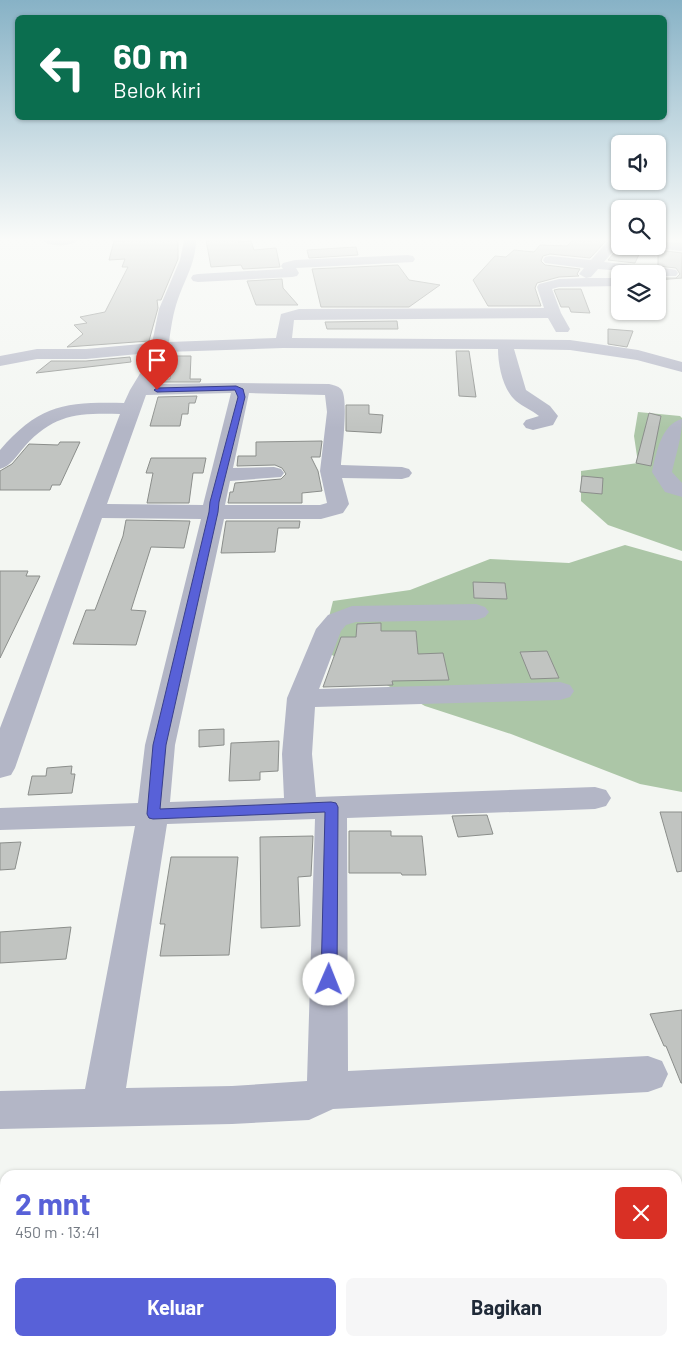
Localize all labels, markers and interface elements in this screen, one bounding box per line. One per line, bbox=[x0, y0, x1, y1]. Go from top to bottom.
text: 60 m bbox=[113, 34, 188, 76]
icon: left bbox=[30, 35, 95, 100]
text: Belok kiri bbox=[113, 76, 201, 102]
map controls bbox=[611, 135, 666, 320]
button: sound bbox=[611, 135, 666, 190]
button: search bbox=[611, 200, 666, 255]
button: layers bbox=[611, 265, 666, 320]
pin bbox=[136, 339, 178, 390]
icon: arrive bbox=[143, 346, 171, 374]
position arrow bbox=[302, 953, 354, 1005]
text: 2 mnt bbox=[15, 1185, 91, 1221]
button: close bbox=[615, 1187, 667, 1239]
text: 450 m · 13:41 bbox=[15, 1222, 99, 1241]
button: Keluar bbox=[15, 1278, 336, 1336]
button: Bagikan bbox=[346, 1278, 667, 1336]

